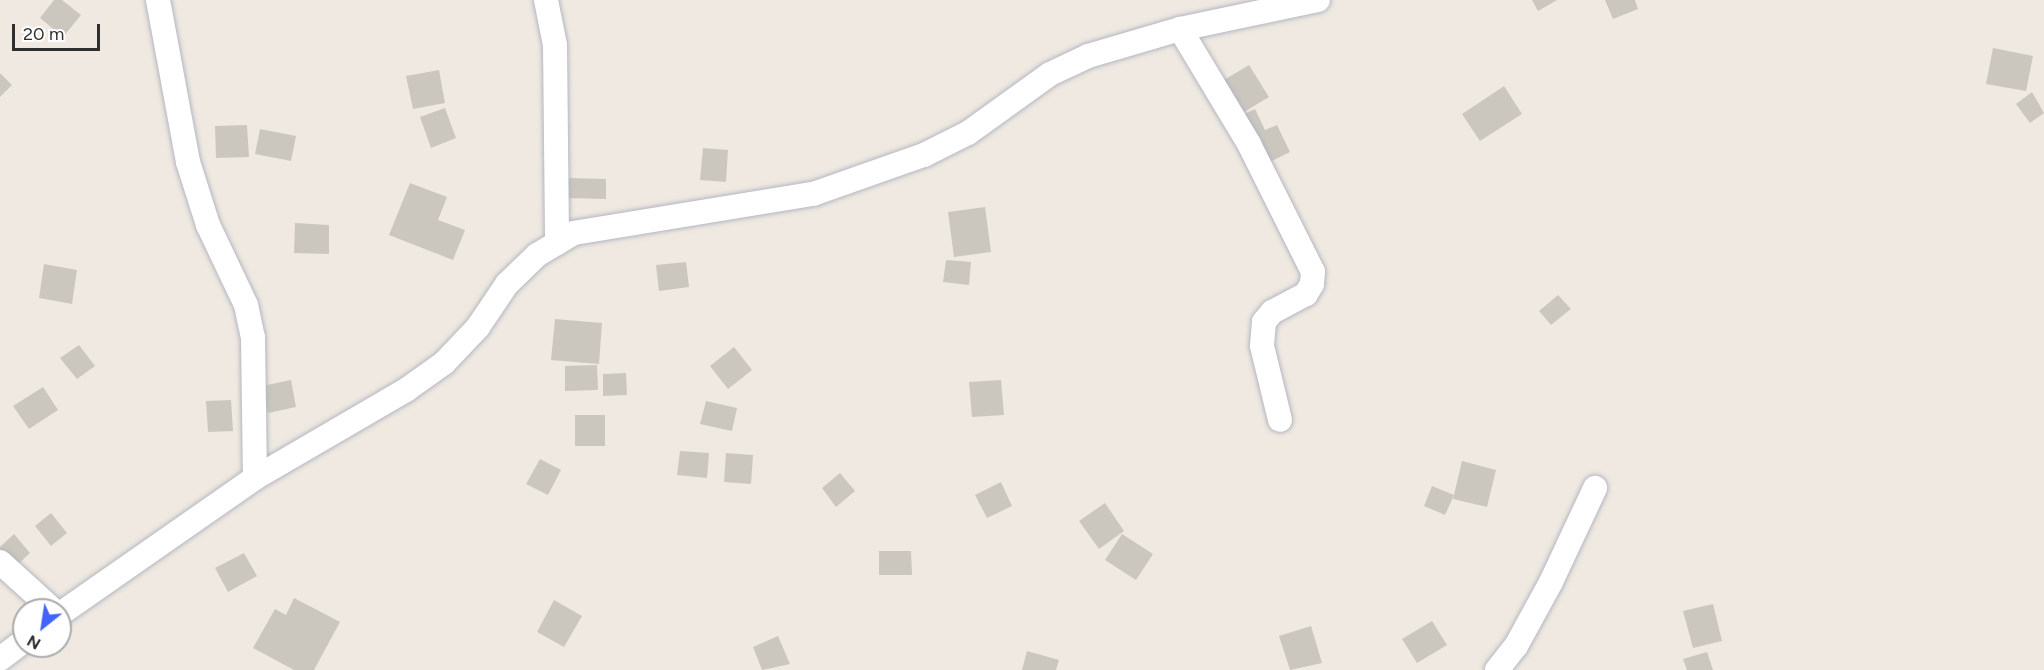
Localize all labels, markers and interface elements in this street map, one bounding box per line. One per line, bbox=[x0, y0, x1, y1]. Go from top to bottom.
scale bar bbox=[15, 12, 104, 50]
text: 20 m bbox=[23, 23, 64, 45]
north arrow bbox=[12, 598, 72, 658]
text: N bbox=[24, 631, 44, 654]

